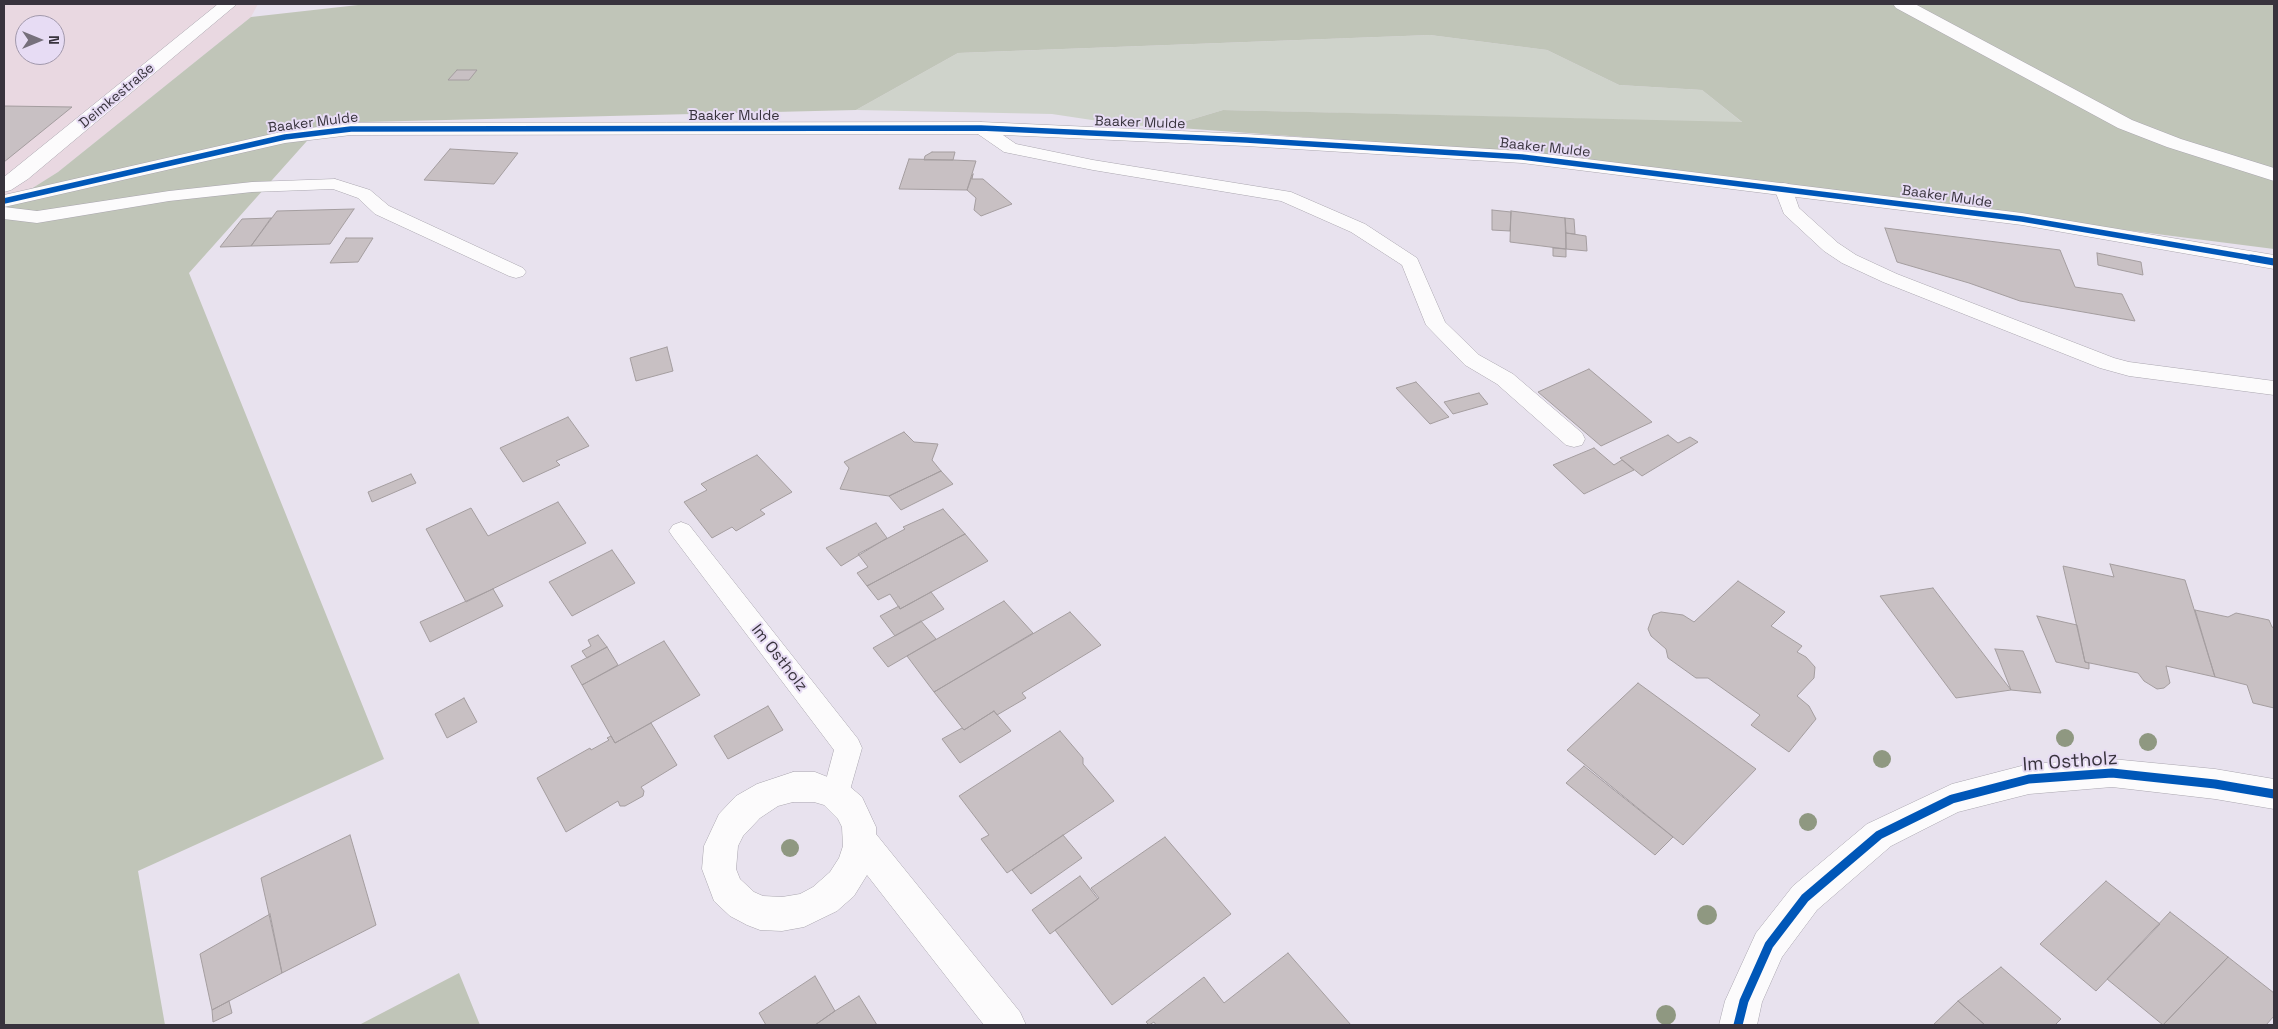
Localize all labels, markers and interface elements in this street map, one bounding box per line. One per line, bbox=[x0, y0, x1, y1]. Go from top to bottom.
north arrow bbox=[15, 15, 65, 65]
text: N bbox=[45, 35, 63, 45]
street label: Deimkestraße bbox=[76, 60, 158, 132]
street label: Baaker Mulde bbox=[688, 108, 780, 124]
street label: Baaker Mulde bbox=[267, 109, 359, 137]
street label: Baaker Mulde bbox=[1094, 113, 1186, 133]
street label: Baaker Mulde bbox=[1499, 135, 1591, 161]
street label: Baaker Mulde bbox=[1901, 182, 1993, 212]
street label: Im Ostholz bbox=[747, 621, 811, 695]
street label: Im Ostholz bbox=[2022, 747, 2118, 777]

